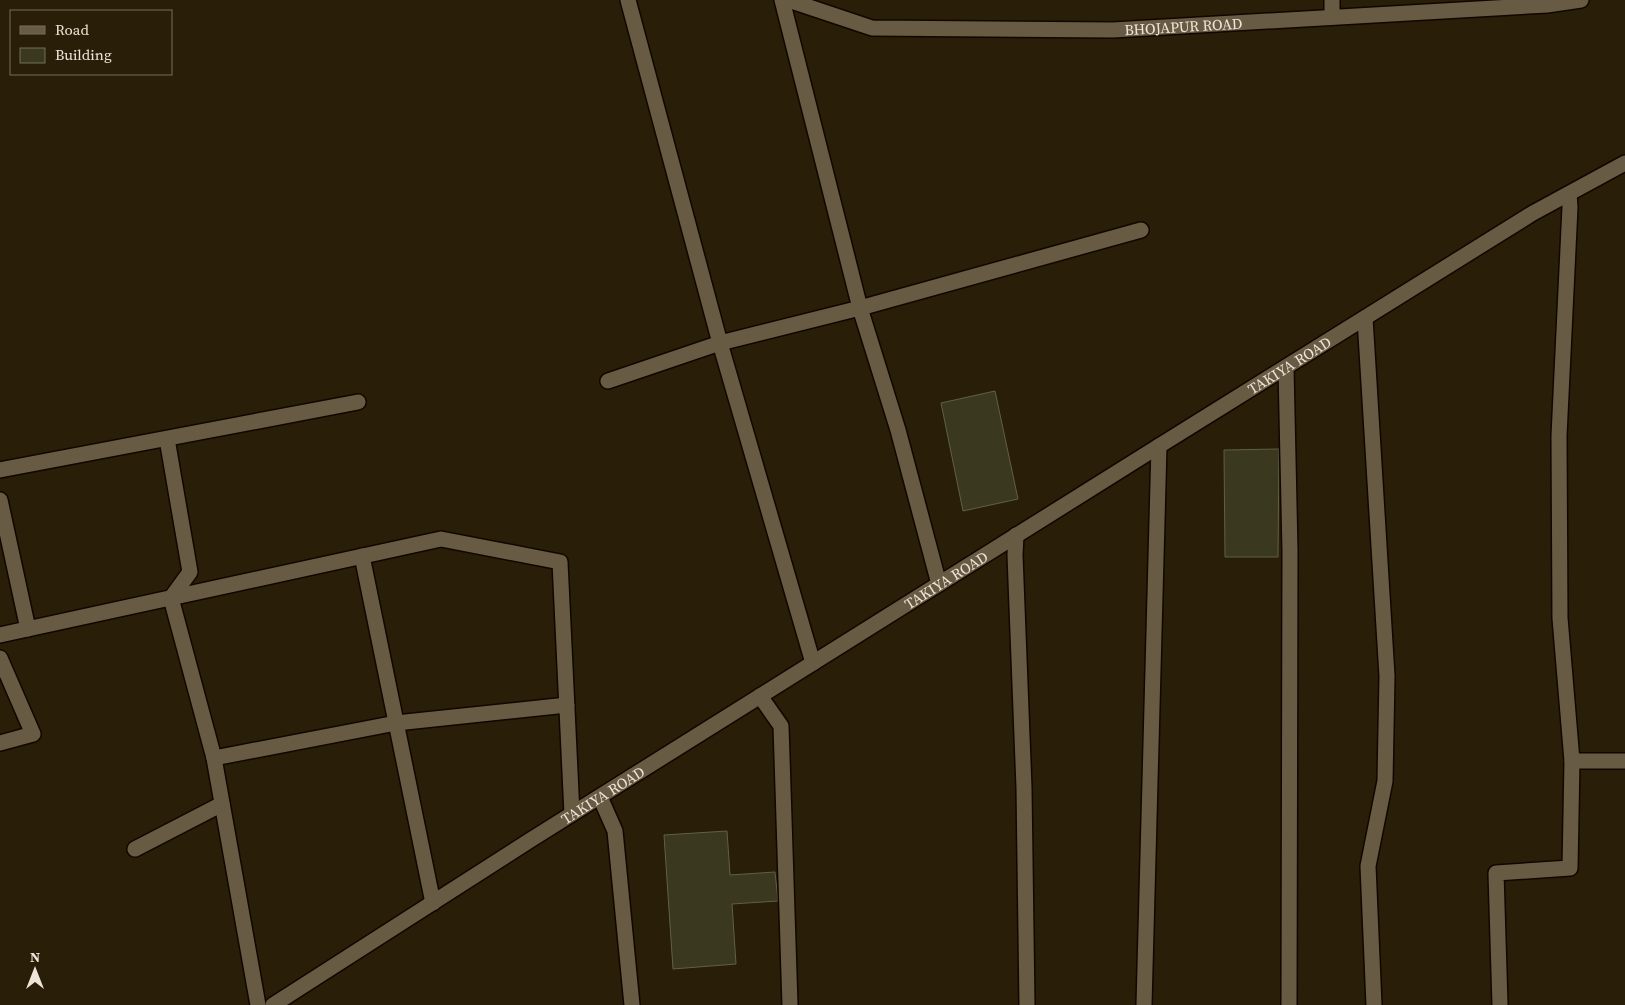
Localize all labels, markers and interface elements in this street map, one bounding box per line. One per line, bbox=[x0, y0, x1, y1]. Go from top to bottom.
legend bbox=[10, 10, 172, 75]
street label: BHOJAPUR ROAD bbox=[1124, 12, 1243, 40]
text: Road bbox=[55, 19, 89, 40]
text: Building bbox=[55, 44, 112, 65]
street label: TAKIYA ROAD bbox=[1243, 331, 1335, 399]
street label: TAKIYA ROAD bbox=[900, 546, 992, 614]
street label: TAKIYA ROAD bbox=[557, 761, 648, 829]
north arrow bbox=[10, 945, 60, 995]
text: N bbox=[30, 947, 40, 967]

